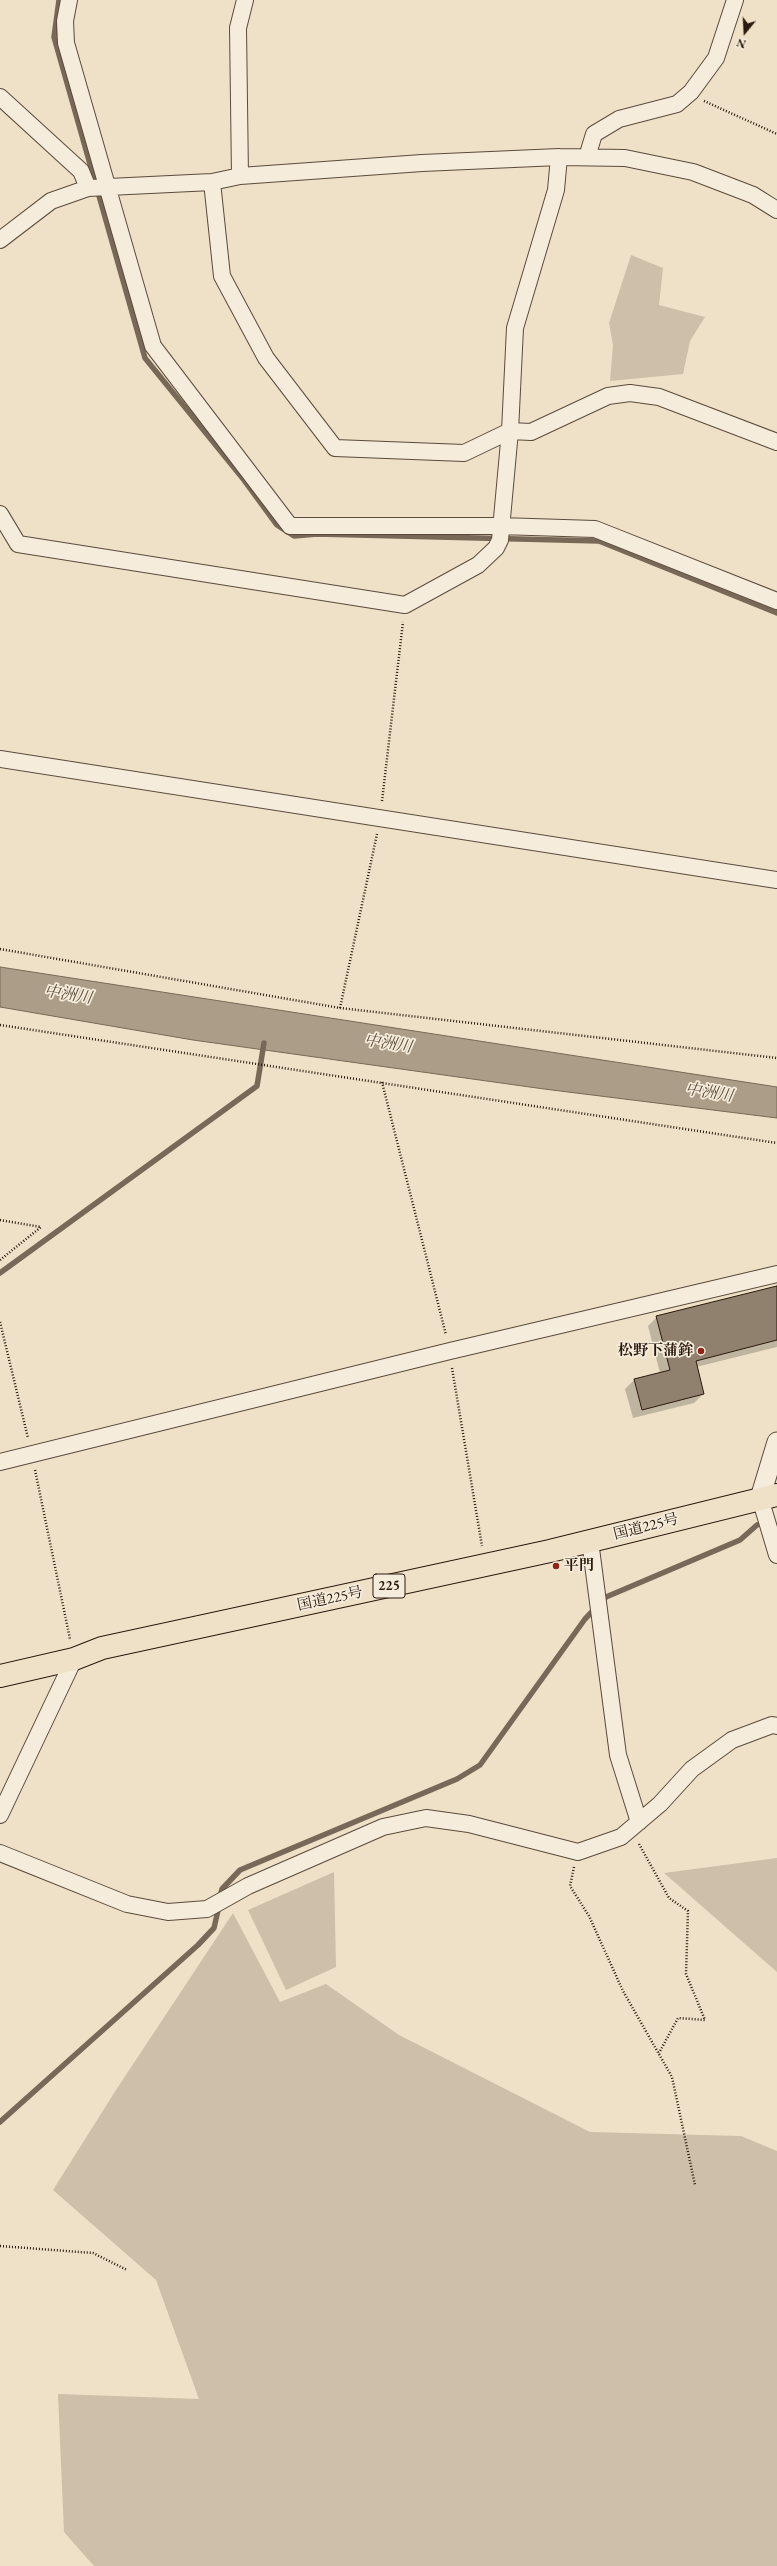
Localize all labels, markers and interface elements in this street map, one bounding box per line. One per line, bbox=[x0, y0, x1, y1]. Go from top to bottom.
north arrow bbox=[725, 12, 765, 52]
text: N bbox=[735, 35, 748, 51]
water label: 中洲川 bbox=[43, 982, 93, 1008]
water label: 中洲川 bbox=[363, 1031, 413, 1057]
water label: 中洲川 bbox=[684, 1080, 734, 1106]
place label: 松野下蒲鉾 bbox=[618, 1342, 693, 1360]
marker: 松野下蒲鉾 bbox=[696, 1346, 706, 1356]
street label: 国道225号 bbox=[612, 1510, 680, 1544]
place label: 平門 bbox=[564, 1557, 594, 1575]
marker: 平門 bbox=[551, 1561, 561, 1571]
road number: 225 bbox=[373, 1574, 405, 1598]
street label: 国道225号 bbox=[296, 1583, 364, 1615]

